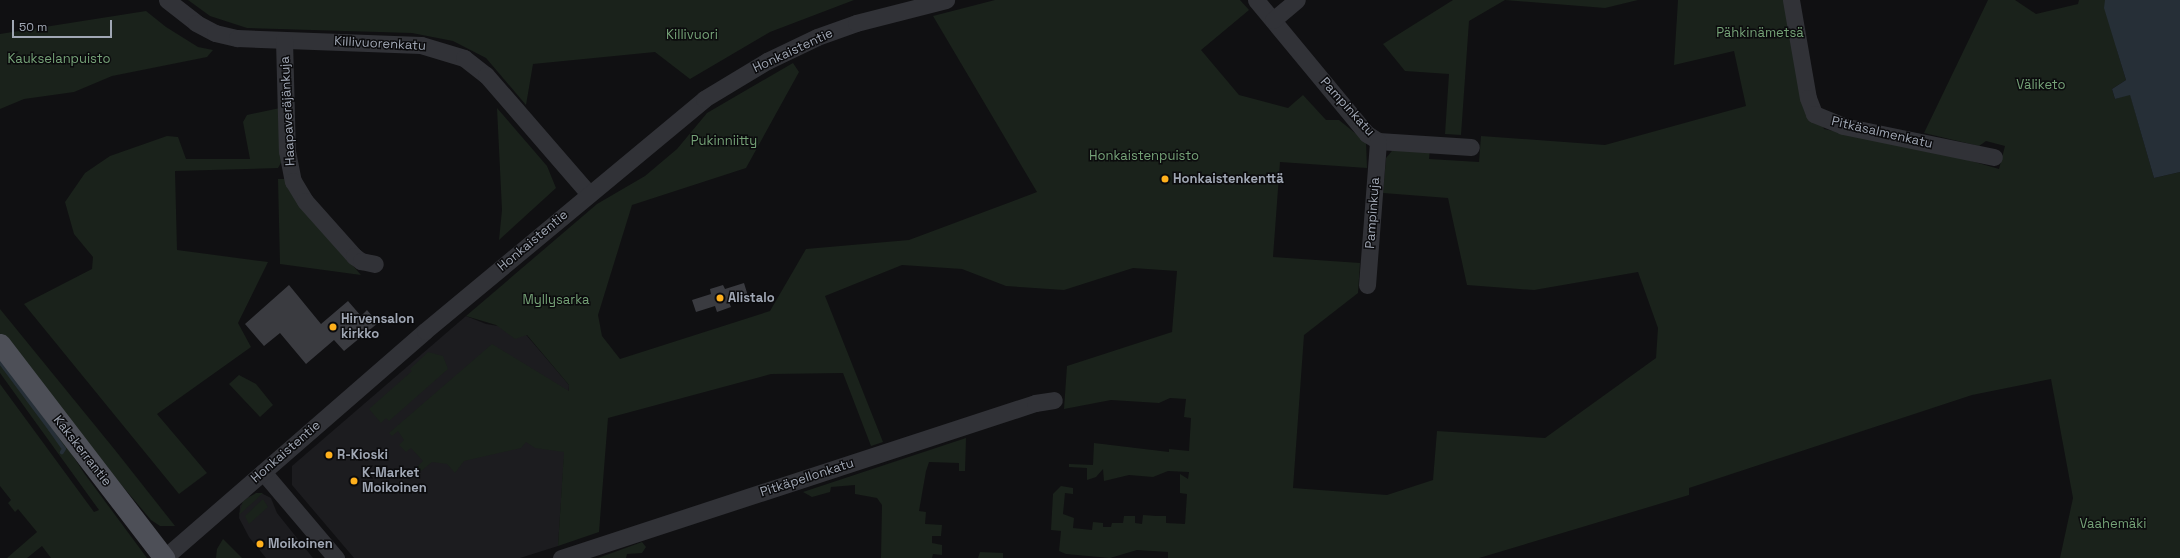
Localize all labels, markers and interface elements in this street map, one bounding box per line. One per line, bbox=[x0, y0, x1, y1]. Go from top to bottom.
scale bar bbox=[14, 12, 114, 38]
text: 50 m bbox=[19, 19, 47, 35]
park label: Pähkinämetsä bbox=[1716, 25, 1804, 41]
street label: Honkaistentie bbox=[750, 26, 836, 76]
park label: Killivuori bbox=[666, 27, 718, 43]
street label: Killivuorenkatu bbox=[334, 34, 426, 54]
park label: Kaukselanpuisto bbox=[7, 51, 111, 67]
street label: Haapaveräjänkuja bbox=[277, 56, 299, 166]
street label: Pampinkatu bbox=[1317, 74, 1377, 140]
park label: Väliketo bbox=[2016, 77, 2066, 93]
street label: Pitkäsalmenkatu bbox=[1830, 114, 1934, 152]
park label: Pukinniitty bbox=[691, 133, 757, 149]
park label: Honkaistenpuisto bbox=[1089, 148, 1199, 164]
place label: Honkaistenkenttä bbox=[1173, 171, 1284, 187]
marker: Honkaistenkenttä bbox=[1160, 174, 1170, 184]
street label: Pampinkuja bbox=[1363, 177, 1383, 249]
street label: Honkaistentie bbox=[495, 207, 571, 275]
place label: Alistalo bbox=[728, 290, 775, 306]
park label: Myllysarka bbox=[522, 292, 590, 308]
marker: Alistalo bbox=[715, 293, 725, 303]
place label: Hirvensalon kirkko bbox=[341, 312, 414, 343]
marker: Hirvensalon kirkko bbox=[328, 322, 338, 332]
street label: Kakskerrantie bbox=[50, 413, 114, 489]
street label: Honkaistentie bbox=[248, 418, 324, 486]
place label: R-Kioski bbox=[337, 447, 388, 463]
marker: R-Kioski bbox=[324, 450, 334, 460]
street label: Pitkäpellonkatu bbox=[758, 456, 856, 500]
place label: K-Market Moikoinen bbox=[362, 466, 427, 497]
marker: K-Market Moikoinen bbox=[349, 476, 359, 486]
park label: Vaahemäki bbox=[2079, 516, 2147, 532]
place label: Moikoinen bbox=[268, 536, 333, 552]
marker: Moikoinen bbox=[255, 539, 265, 549]

